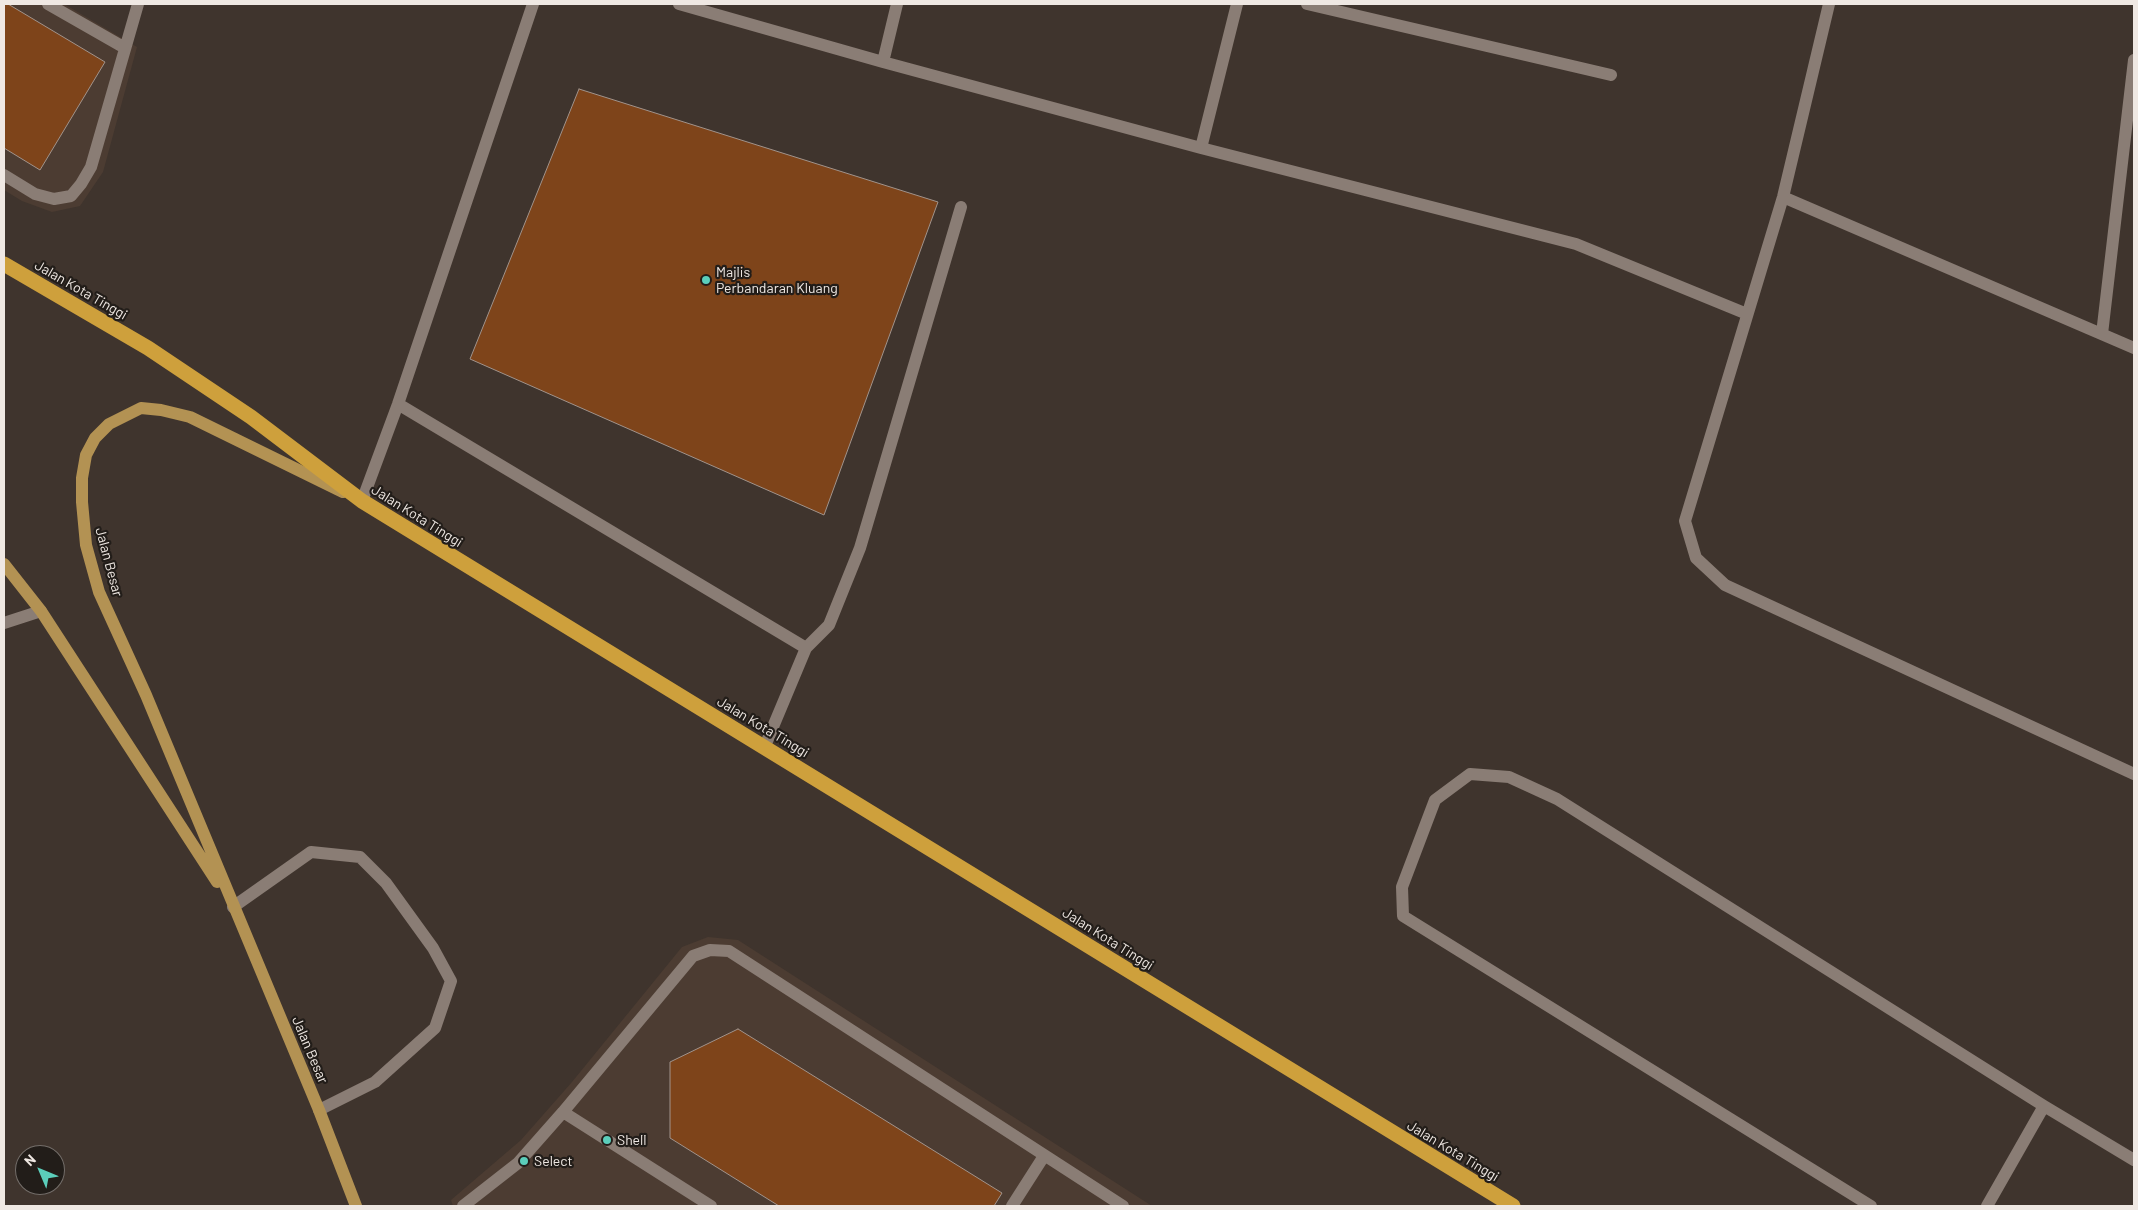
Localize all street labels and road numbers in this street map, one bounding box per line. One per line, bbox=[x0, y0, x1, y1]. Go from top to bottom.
street label: Jalan Kota Tinggi bbox=[32, 257, 130, 323]
street label: Jalan Kota Tinggi bbox=[368, 481, 466, 551]
street label: Jalan Besar bbox=[92, 526, 126, 598]
street label: Jalan Kota Tinggi bbox=[714, 693, 812, 761]
street label: Jalan Kota Tinggi bbox=[1059, 904, 1157, 974]
street label: Jalan Besar bbox=[288, 1014, 332, 1086]
street label: Jalan Kota Tinggi bbox=[1404, 1117, 1502, 1185]

